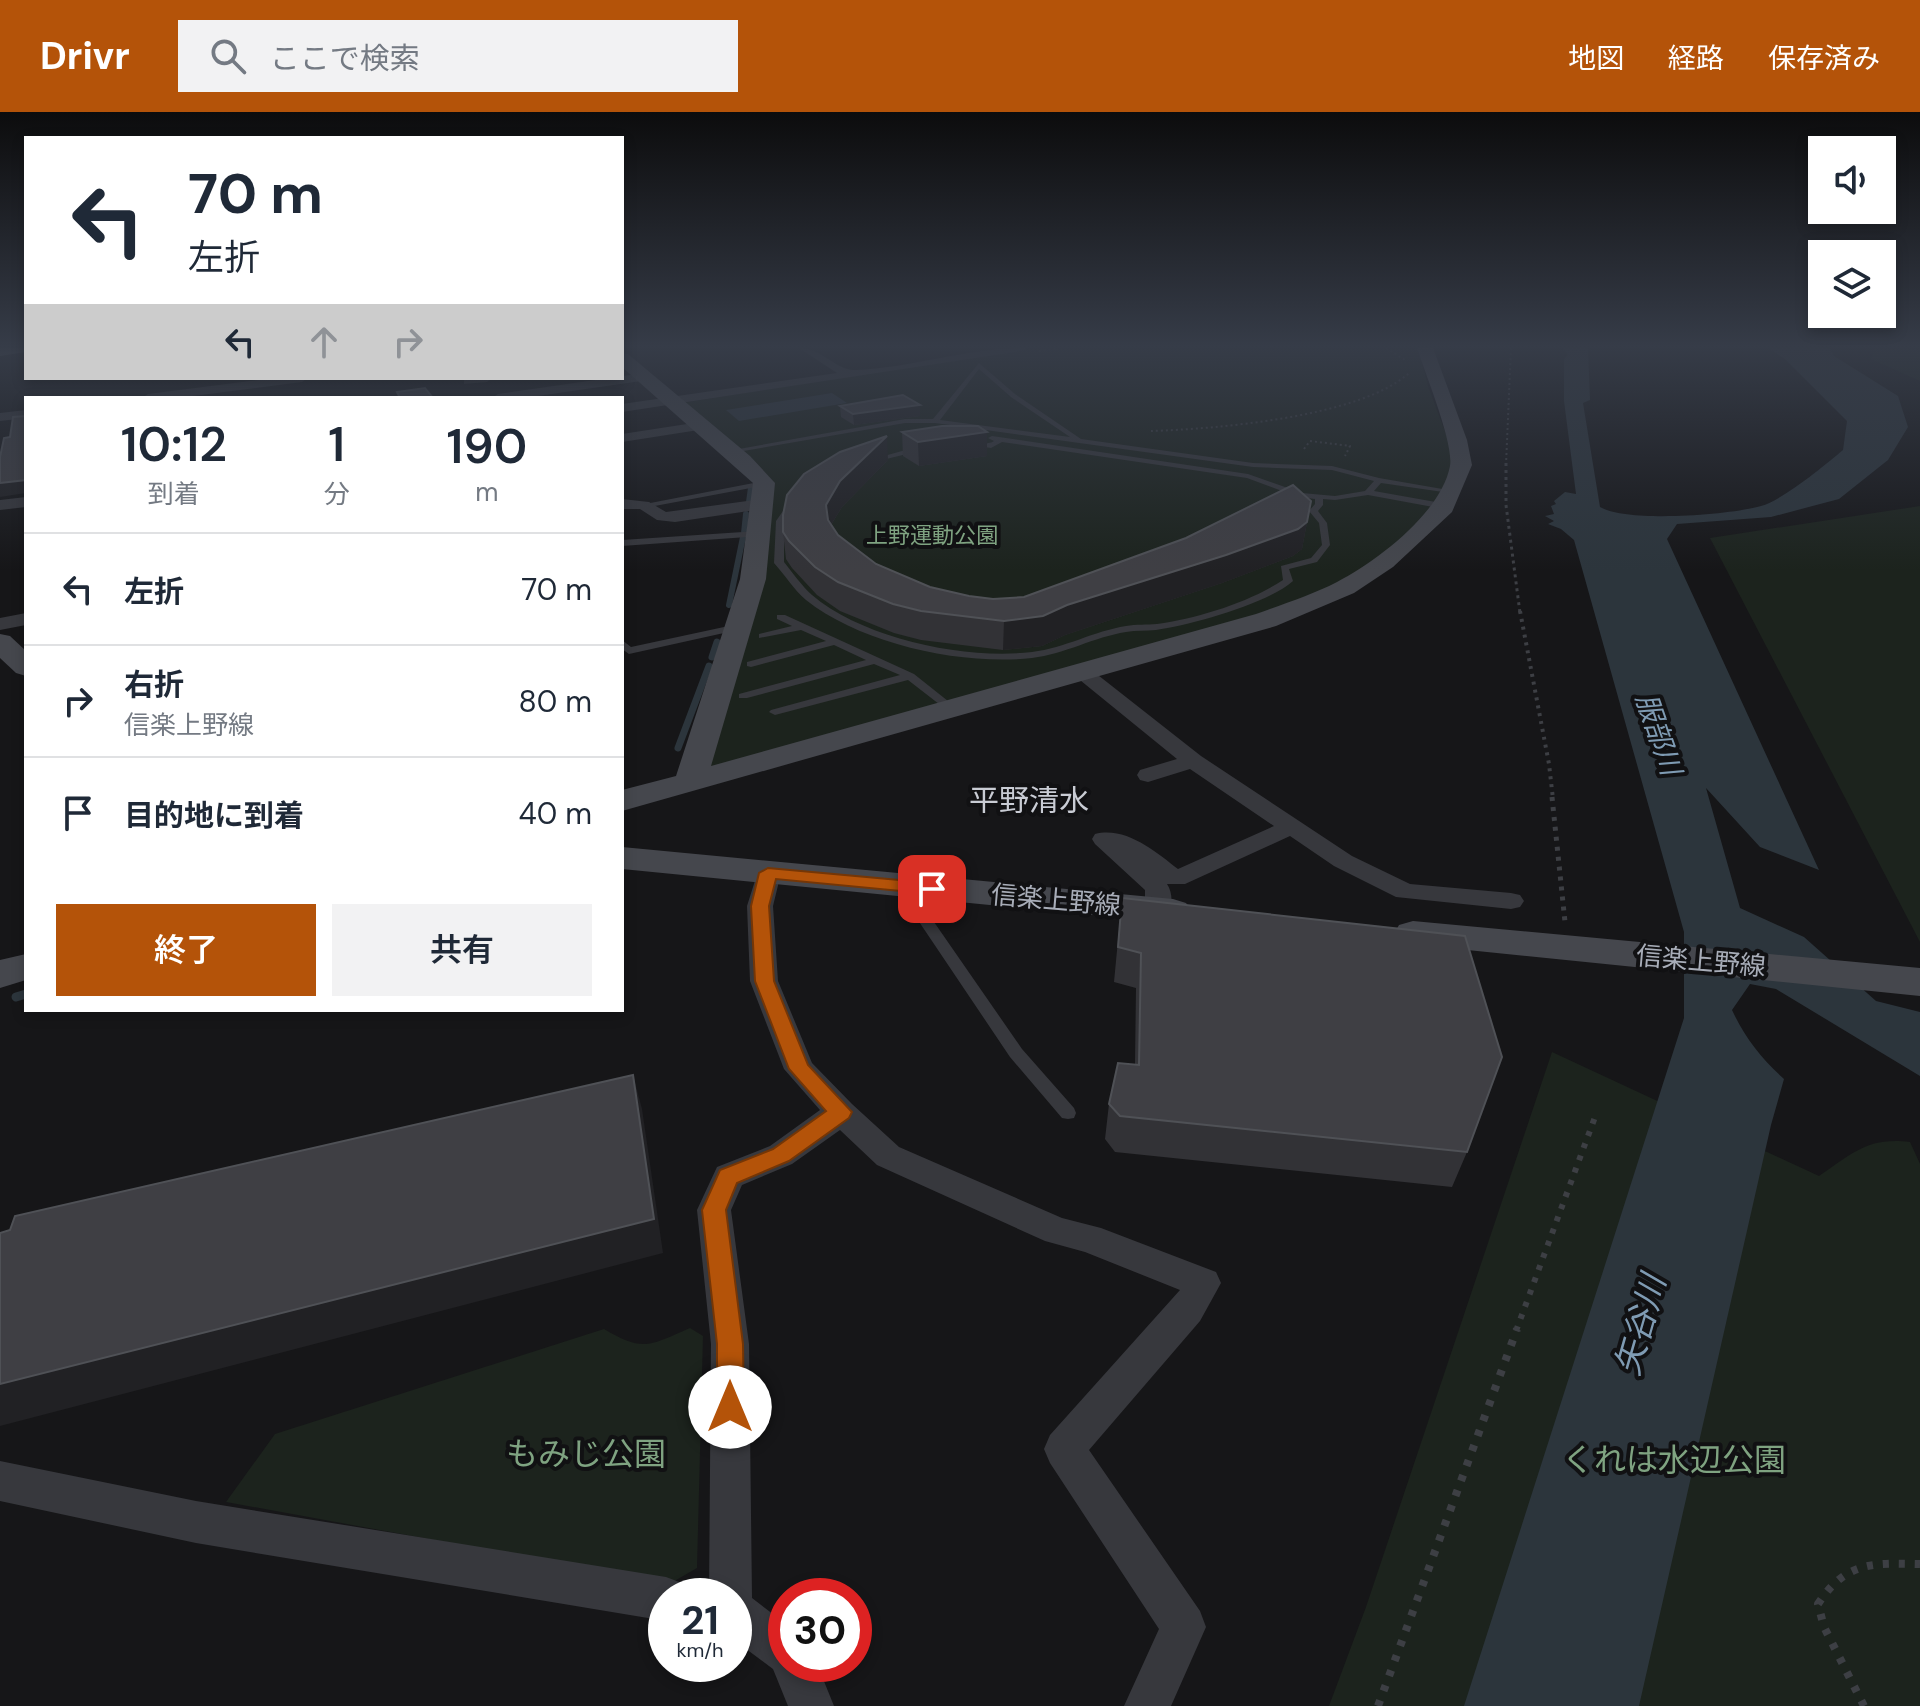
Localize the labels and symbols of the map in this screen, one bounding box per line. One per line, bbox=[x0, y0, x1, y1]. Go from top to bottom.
park label: 上野運動公園 bbox=[866, 521, 998, 550]
water label: 服部川 bbox=[1627, 688, 1691, 783]
district label: 平野清水 bbox=[969, 781, 1089, 820]
pin bbox=[898, 855, 966, 923]
street label: 信楽上野線 bbox=[990, 877, 1122, 923]
street label: 信楽上野線 bbox=[1635, 938, 1767, 984]
water label: 矢谷川 bbox=[1605, 1267, 1677, 1380]
position arrow bbox=[688, 1365, 772, 1449]
park label: もみじ公園 bbox=[506, 1433, 666, 1475]
park label: くれは水辺公園 bbox=[1562, 1439, 1786, 1481]
speed limit sign: 30 bbox=[768, 1578, 872, 1682]

